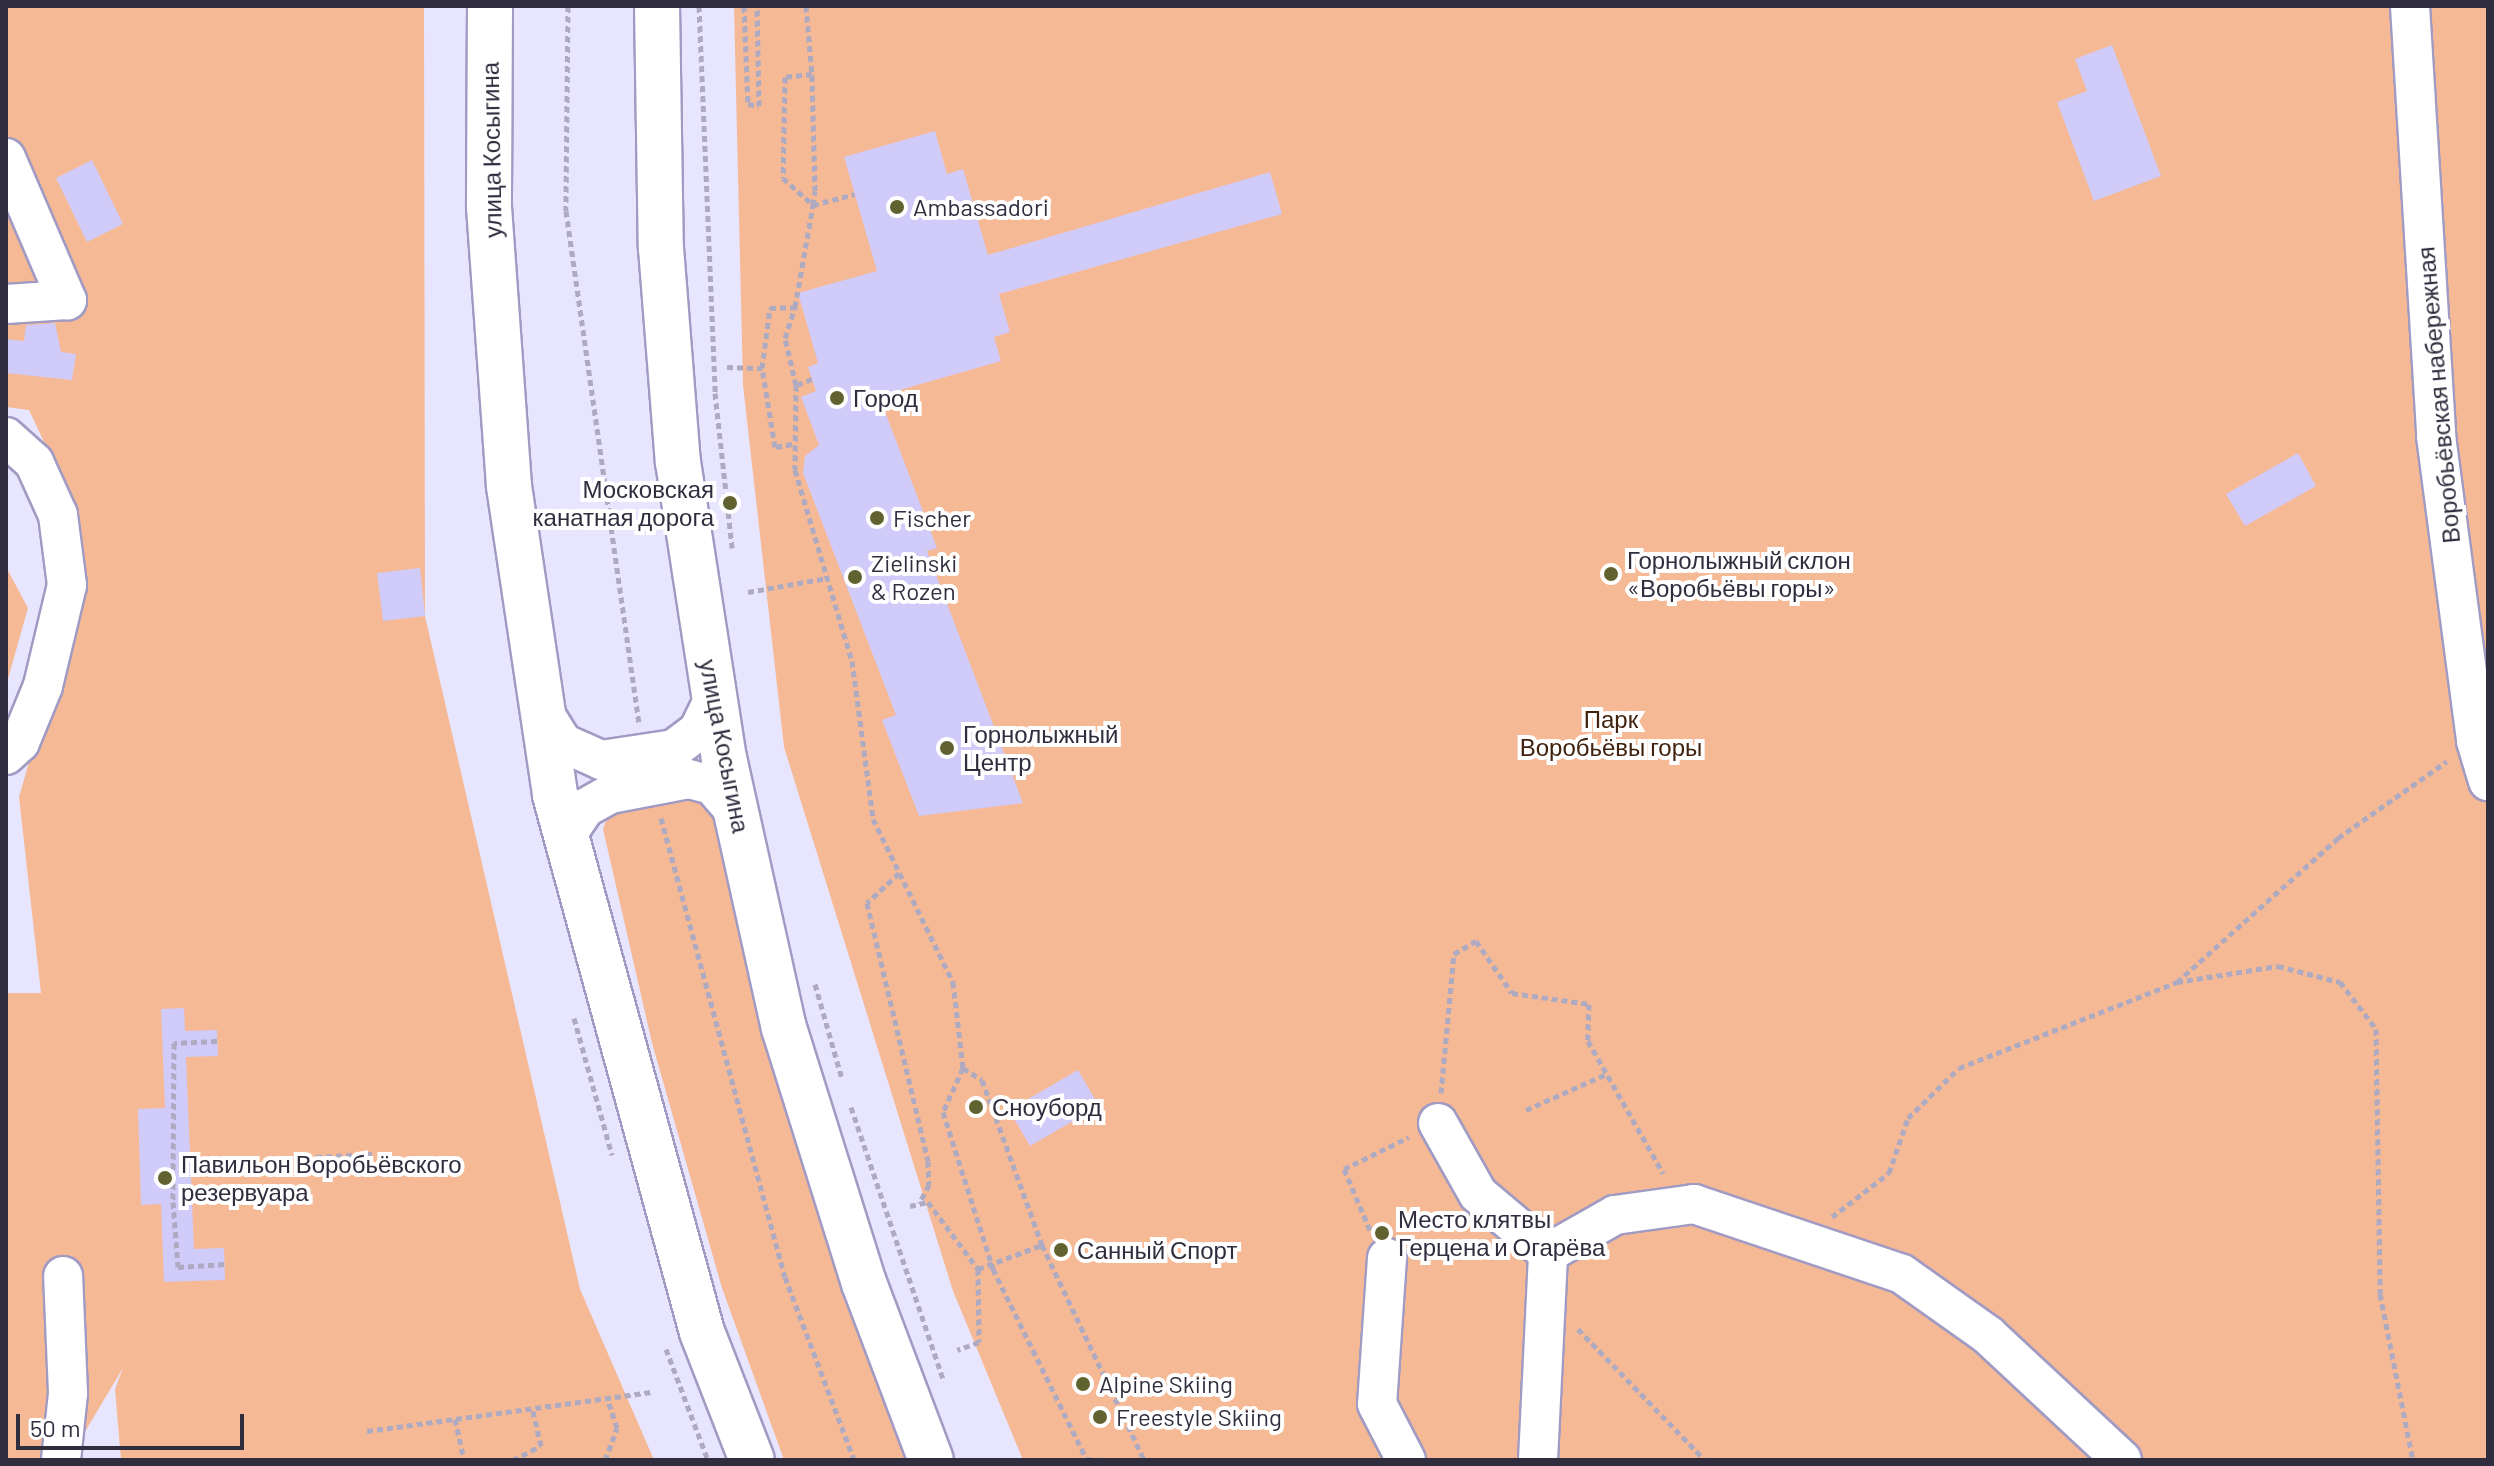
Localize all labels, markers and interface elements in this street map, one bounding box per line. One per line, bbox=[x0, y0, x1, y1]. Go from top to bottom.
street label: улица Косыгина bbox=[475, 62, 507, 238]
place label: Ambassadori bbox=[913, 193, 1049, 221]
marker: Ambassadori bbox=[888, 198, 906, 216]
street label: Воробьёвская набережная bbox=[2411, 245, 2465, 545]
place label: Город bbox=[853, 384, 918, 412]
marker: Город bbox=[828, 389, 846, 407]
place label: Московская канатная дорога bbox=[533, 475, 714, 531]
marker: Московская канатная дорога bbox=[721, 494, 739, 512]
place label: Fischer bbox=[893, 504, 971, 532]
marker: Fischer bbox=[868, 509, 886, 527]
place label: Горнолыжный склон «Воробьёвы горы» bbox=[1627, 546, 1851, 602]
place label: Zielinski & Rozen bbox=[871, 549, 957, 605]
marker: Горнолыжный склон «Воробьёвы горы» bbox=[1602, 565, 1620, 583]
marker: Zielinski & Rozen bbox=[846, 568, 864, 586]
street label: улица Косыгина bbox=[694, 657, 756, 835]
park label: Парк Воробьёвы горы bbox=[1520, 705, 1702, 761]
place label: Горнолыжный Центр bbox=[963, 720, 1118, 776]
marker: Горнолыжный Центр bbox=[938, 739, 956, 757]
place label: Сноуборд bbox=[992, 1093, 1102, 1121]
marker: Сноуборд bbox=[967, 1098, 985, 1116]
place label: Павильон Воробьёвского резервуара bbox=[181, 1150, 461, 1206]
marker: Павильон Воробьёвского резервуара bbox=[156, 1169, 174, 1187]
place label: Место клятвы Герцена и Огарёва bbox=[1398, 1205, 1605, 1261]
marker: Место клятвы Герцена и Огарёва bbox=[1373, 1224, 1391, 1242]
place label: Санный Спорт bbox=[1077, 1236, 1237, 1264]
marker: Санный Спорт bbox=[1052, 1241, 1070, 1259]
place label: Alpine Skiing bbox=[1099, 1370, 1233, 1398]
marker: Alpine Skiing bbox=[1074, 1375, 1092, 1393]
scale bar bbox=[20, 1398, 248, 1448]
place label: Freestyle Skiing bbox=[1116, 1403, 1282, 1431]
marker: Freestyle Skiing bbox=[1091, 1408, 1109, 1426]
text: 50 m bbox=[30, 1413, 81, 1442]

